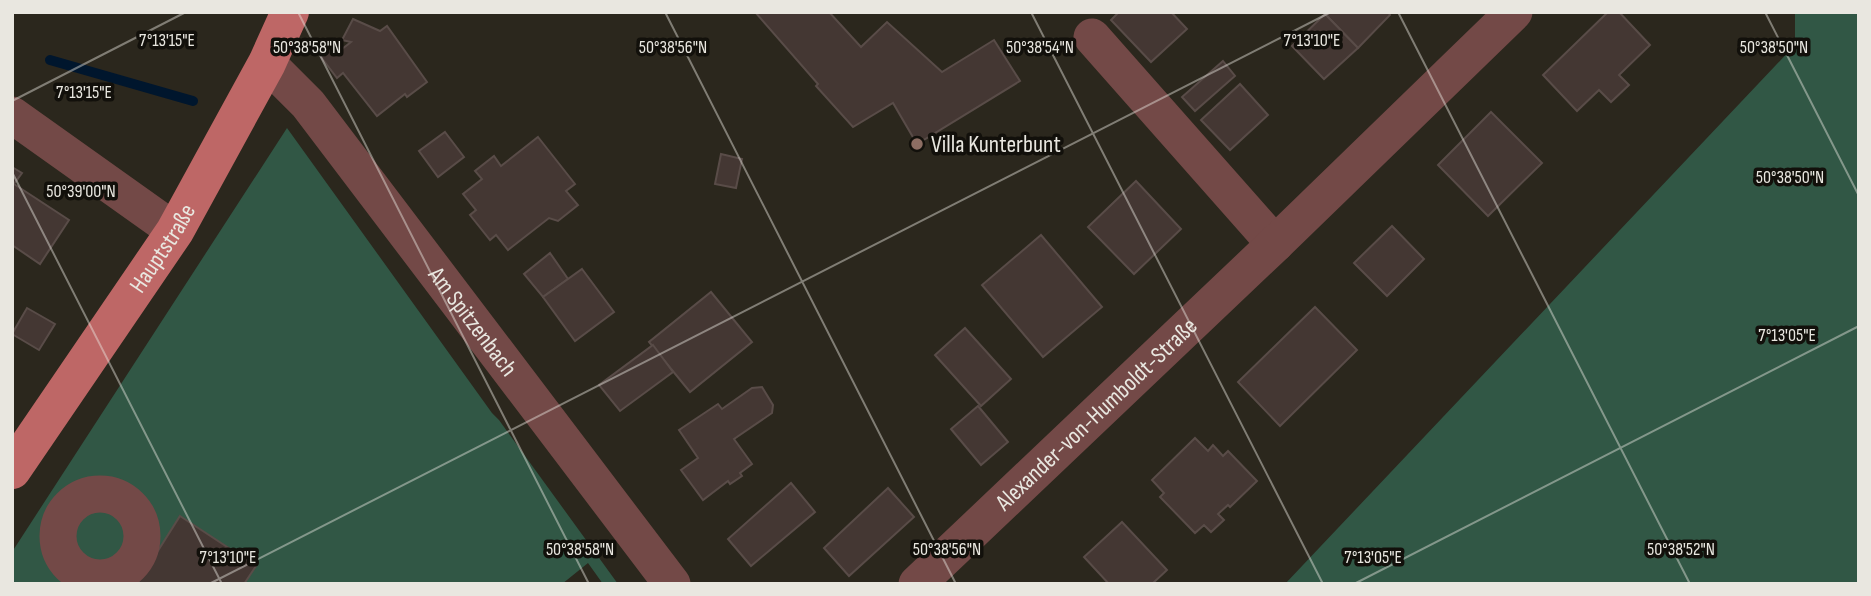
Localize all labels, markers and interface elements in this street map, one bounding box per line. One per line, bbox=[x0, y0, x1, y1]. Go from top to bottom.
text: 7°13'15"E bbox=[139, 30, 195, 51]
text: 7°13'10"E bbox=[1284, 30, 1340, 51]
text: 50°38'58"N bbox=[273, 37, 341, 58]
text: 50°38'56"N bbox=[639, 37, 707, 58]
text: 50°38'54"N bbox=[1006, 37, 1074, 58]
text: 50°38'50"N bbox=[1740, 37, 1808, 58]
text: 7°13'15"E bbox=[56, 82, 112, 103]
place label: Villa Kunterbunt bbox=[931, 130, 1061, 159]
marker: Villa Kunterbunt bbox=[909, 136, 925, 152]
text: 50°38'50"N bbox=[1756, 167, 1824, 188]
text: 50°39'00"N bbox=[46, 181, 116, 202]
street label: Hauptstraße bbox=[123, 199, 202, 298]
street label: Am Spitzenbach bbox=[422, 260, 524, 382]
street label: Alexander-von-Humboldt-Straße bbox=[989, 311, 1203, 517]
text: 7°13'05"E bbox=[1758, 325, 1816, 346]
text: 50°38'58"N bbox=[546, 539, 614, 560]
text: 50°38'56"N bbox=[913, 539, 981, 560]
text: 50°38'52"N bbox=[1647, 539, 1715, 560]
text: 7°13'10"E bbox=[200, 547, 256, 568]
text: 7°13'05"E bbox=[1344, 547, 1402, 568]

